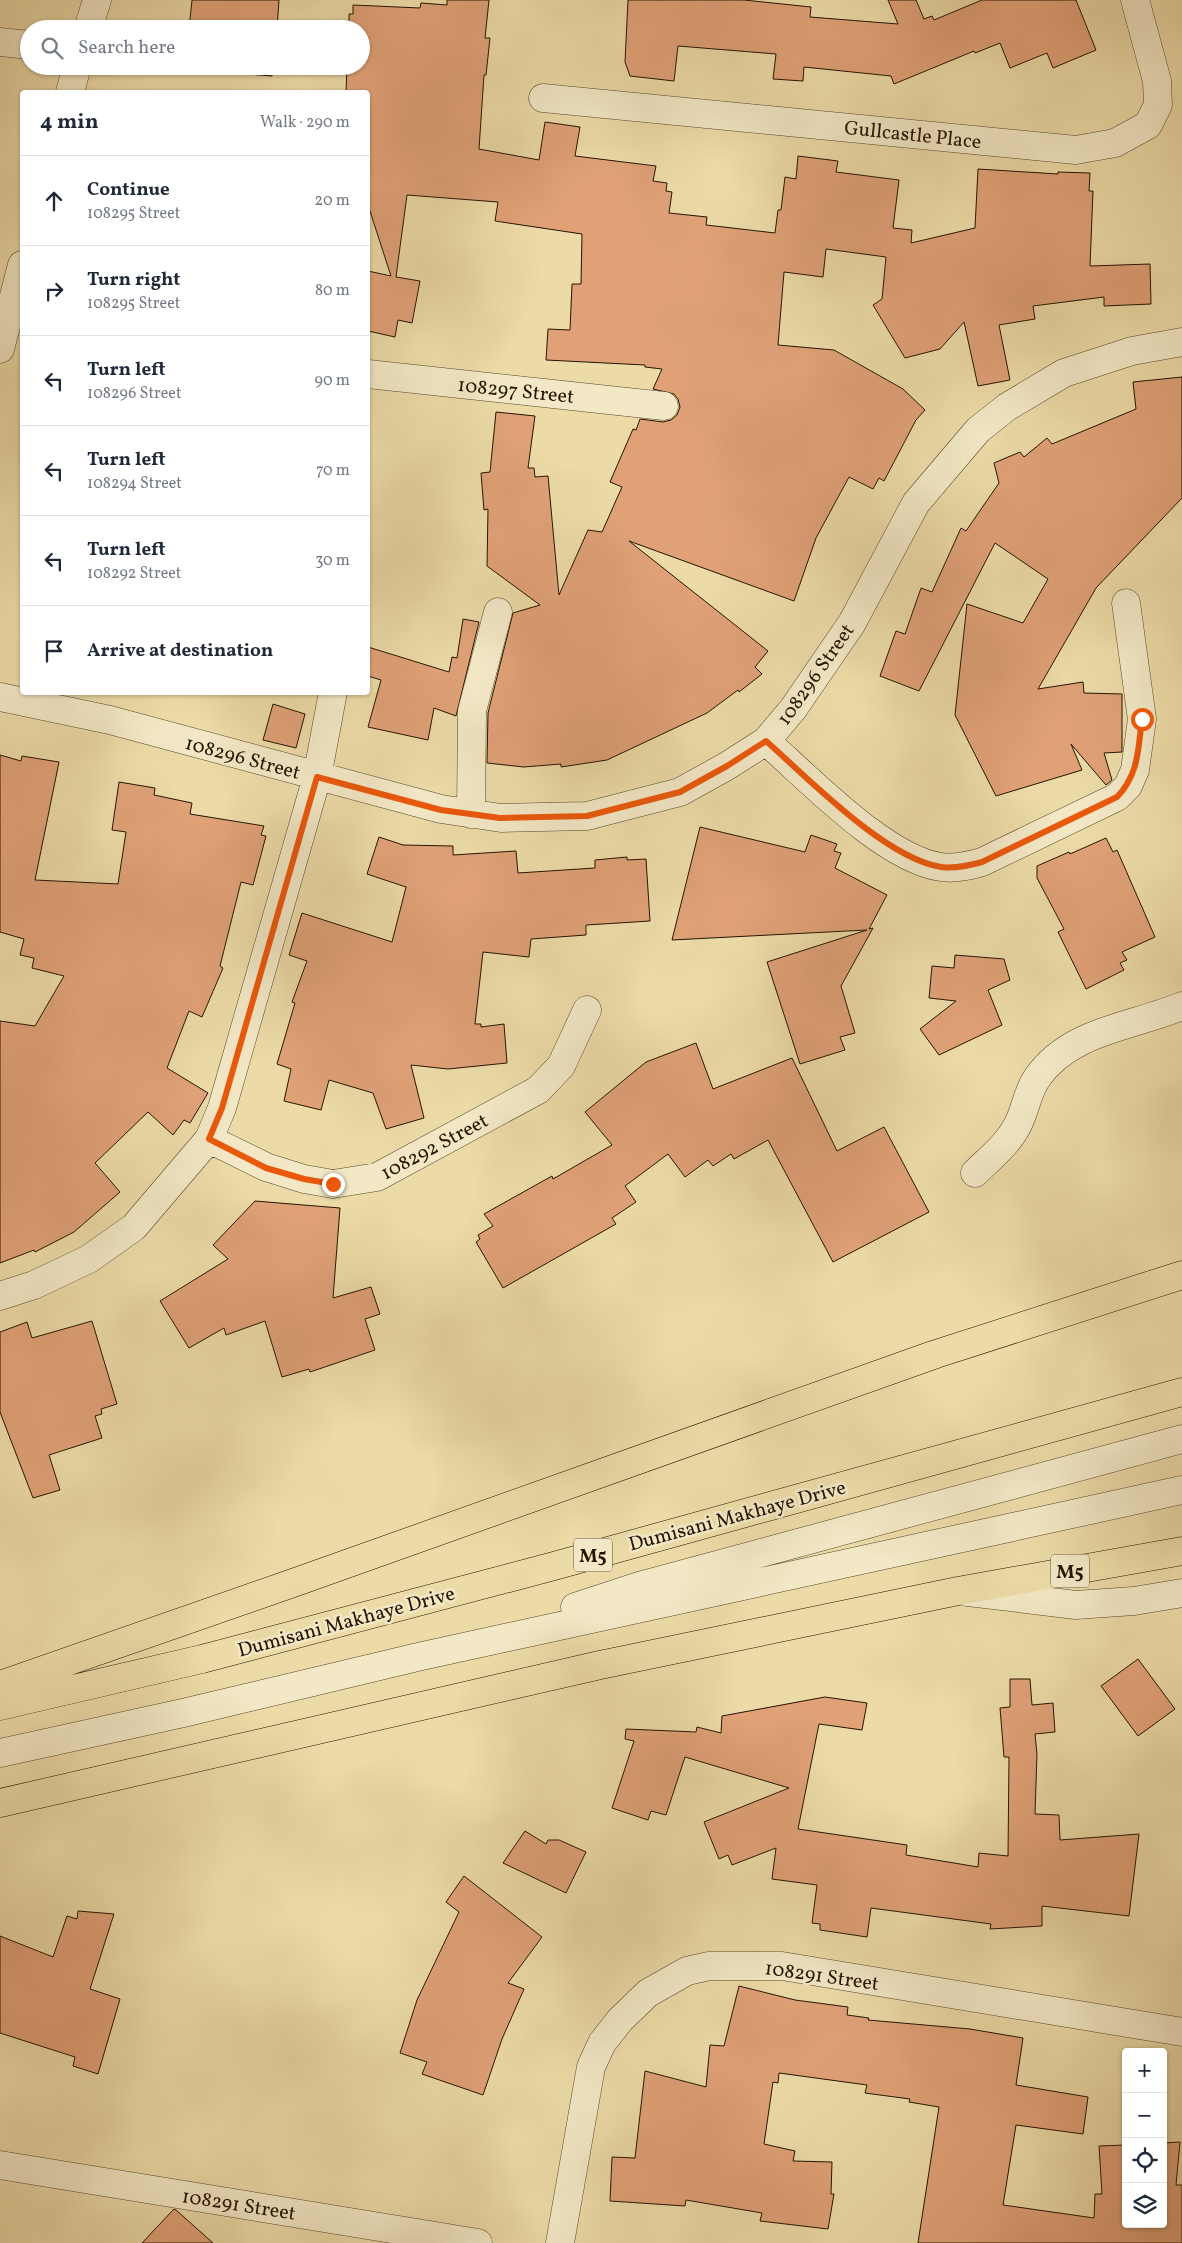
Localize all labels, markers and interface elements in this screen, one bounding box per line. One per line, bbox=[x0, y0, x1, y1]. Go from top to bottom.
search box bbox=[20, 20, 370, 75]
icon: search bbox=[38, 34, 66, 62]
text: Search here bbox=[78, 35, 175, 61]
text: 4 min bbox=[40, 108, 99, 137]
text: Walk · 290 m bbox=[260, 112, 350, 134]
street label: Gullcastle Place bbox=[843, 115, 983, 157]
text: Continue bbox=[87, 177, 170, 203]
icon: ahead bbox=[40, 187, 68, 215]
text: 20 m bbox=[315, 190, 350, 212]
text: 108295 Street bbox=[87, 203, 180, 225]
text: Turn right bbox=[87, 267, 180, 293]
icon: right bbox=[40, 277, 68, 305]
text: 80 m bbox=[315, 280, 350, 302]
text: 108295 Street bbox=[87, 293, 180, 315]
text: Turn left bbox=[87, 357, 166, 383]
icon: left bbox=[40, 367, 68, 395]
text: 90 m bbox=[314, 370, 350, 392]
street label: 108297 Street bbox=[456, 372, 575, 412]
text: 108296 Street bbox=[87, 383, 182, 405]
text: Turn left bbox=[87, 447, 166, 473]
icon: left bbox=[40, 457, 68, 485]
text: 70 m bbox=[316, 460, 350, 482]
text: 108294 Street bbox=[87, 473, 182, 495]
text: Turn left bbox=[87, 537, 166, 563]
icon: left bbox=[40, 547, 68, 575]
text: 30 m bbox=[315, 550, 350, 572]
text: 108292 Street bbox=[87, 563, 181, 585]
street label: 108296 Street bbox=[771, 619, 862, 732]
icon: arrive bbox=[40, 637, 68, 665]
text: Arrive at destination bbox=[87, 638, 273, 664]
route start bbox=[1131, 708, 1154, 731]
street label: 108296 Street bbox=[182, 730, 303, 788]
street label: 108292 Street bbox=[376, 1108, 494, 1188]
route end bbox=[322, 1173, 345, 1196]
street label: Dumisani Makhaye Drive bbox=[626, 1474, 849, 1559]
road number: M5 bbox=[574, 1538, 612, 1572]
road number: M5 bbox=[1051, 1554, 1089, 1588]
street label: Dumisani Makhaye Drive bbox=[235, 1580, 458, 1665]
street label: 108291 Street bbox=[763, 1955, 881, 1999]
map controls bbox=[1122, 2048, 1167, 2228]
button: + bbox=[1122, 2048, 1167, 2093]
button: − bbox=[1122, 2093, 1167, 2138]
button: locate bbox=[1122, 2138, 1167, 2183]
street label: 108291 Street bbox=[180, 2183, 298, 2229]
button: layers bbox=[1122, 2183, 1167, 2228]

